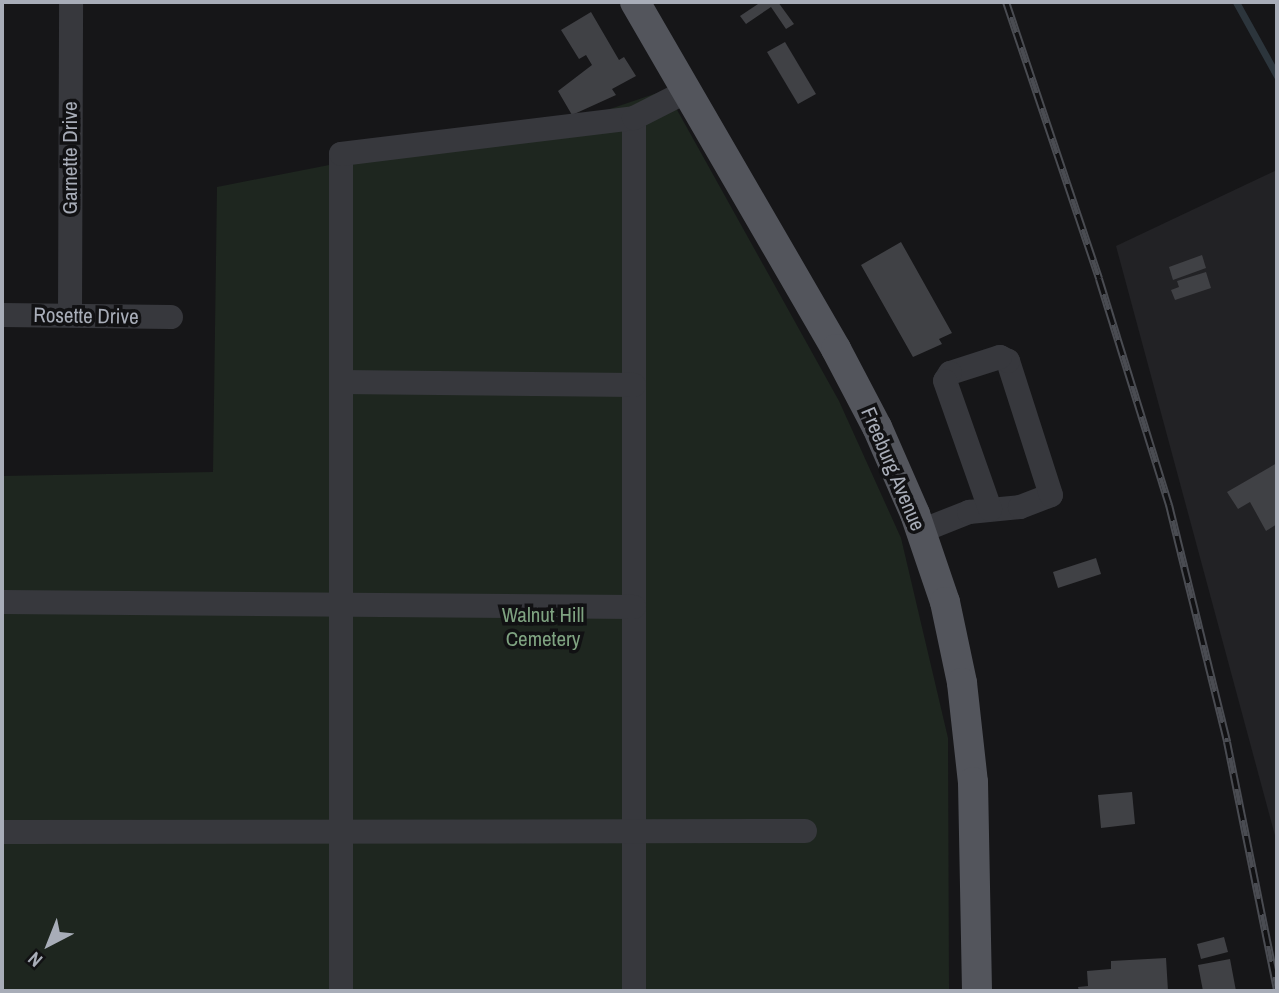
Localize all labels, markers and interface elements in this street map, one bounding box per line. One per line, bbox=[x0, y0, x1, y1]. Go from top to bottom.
street label: Garnette Drive bbox=[57, 102, 83, 214]
street label: Rosette Drive bbox=[33, 302, 139, 330]
street label: Freeburg Avenue bbox=[855, 403, 931, 535]
park label: Walnut Hill Cemetery bbox=[502, 602, 584, 652]
north arrow bbox=[14, 909, 84, 979]
text: N bbox=[22, 946, 48, 973]

